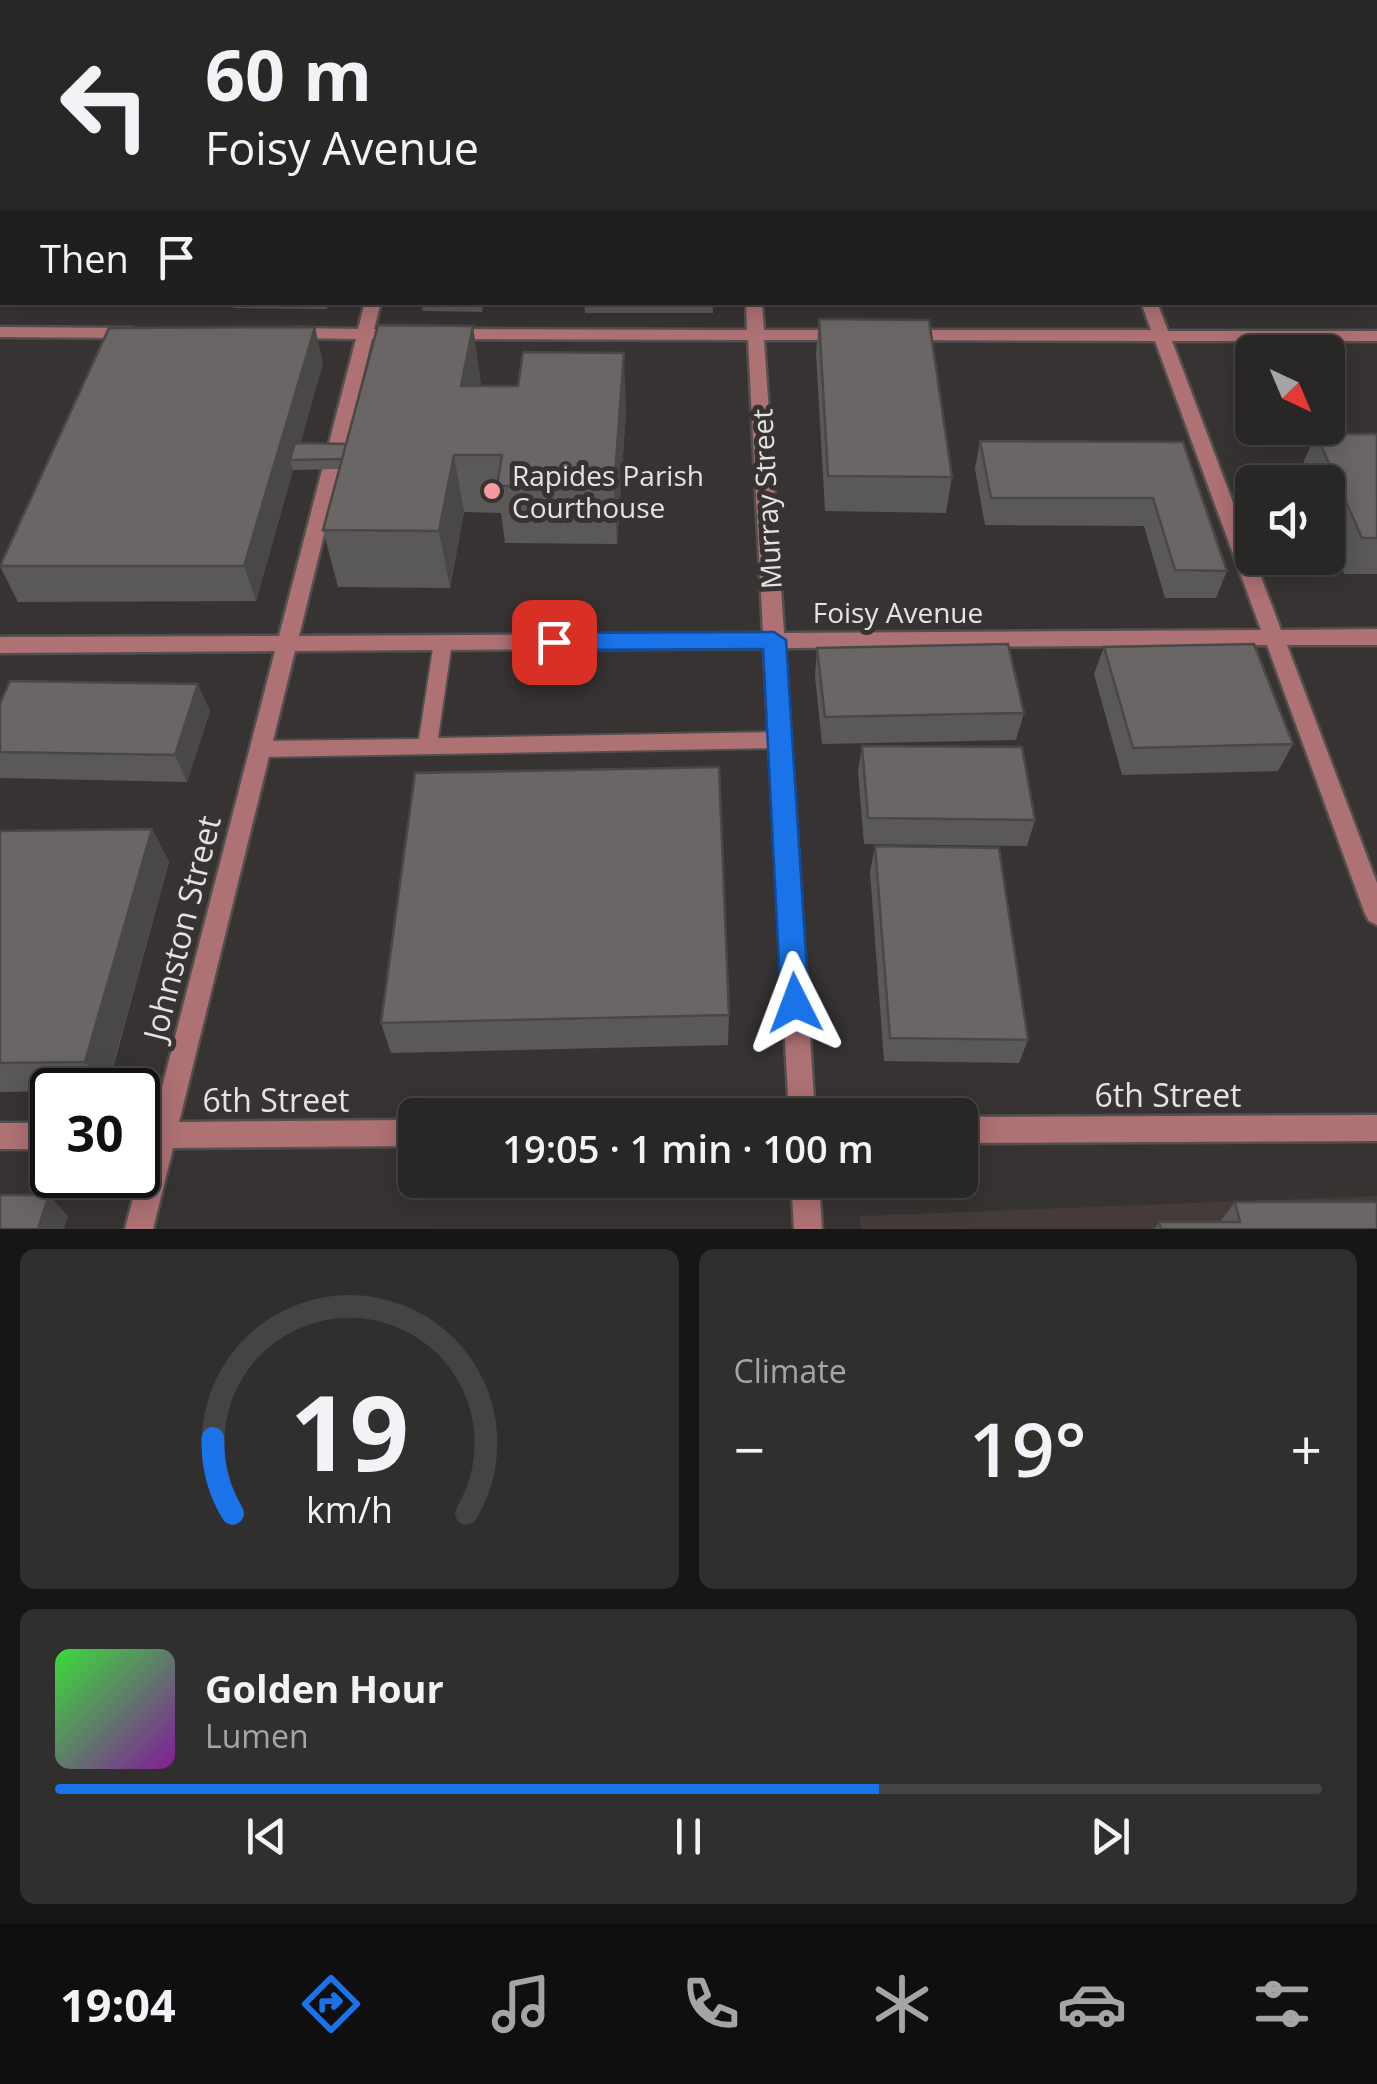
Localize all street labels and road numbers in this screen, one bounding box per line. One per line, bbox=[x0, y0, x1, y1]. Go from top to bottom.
street label: Murray Street bbox=[742, 408, 790, 590]
street label: Foisy Avenue bbox=[813, 593, 983, 631]
street label: Johnston Street bbox=[132, 811, 230, 1048]
street label: 6th Street bbox=[1094, 1073, 1242, 1116]
street label: 6th Street bbox=[202, 1078, 350, 1121]

